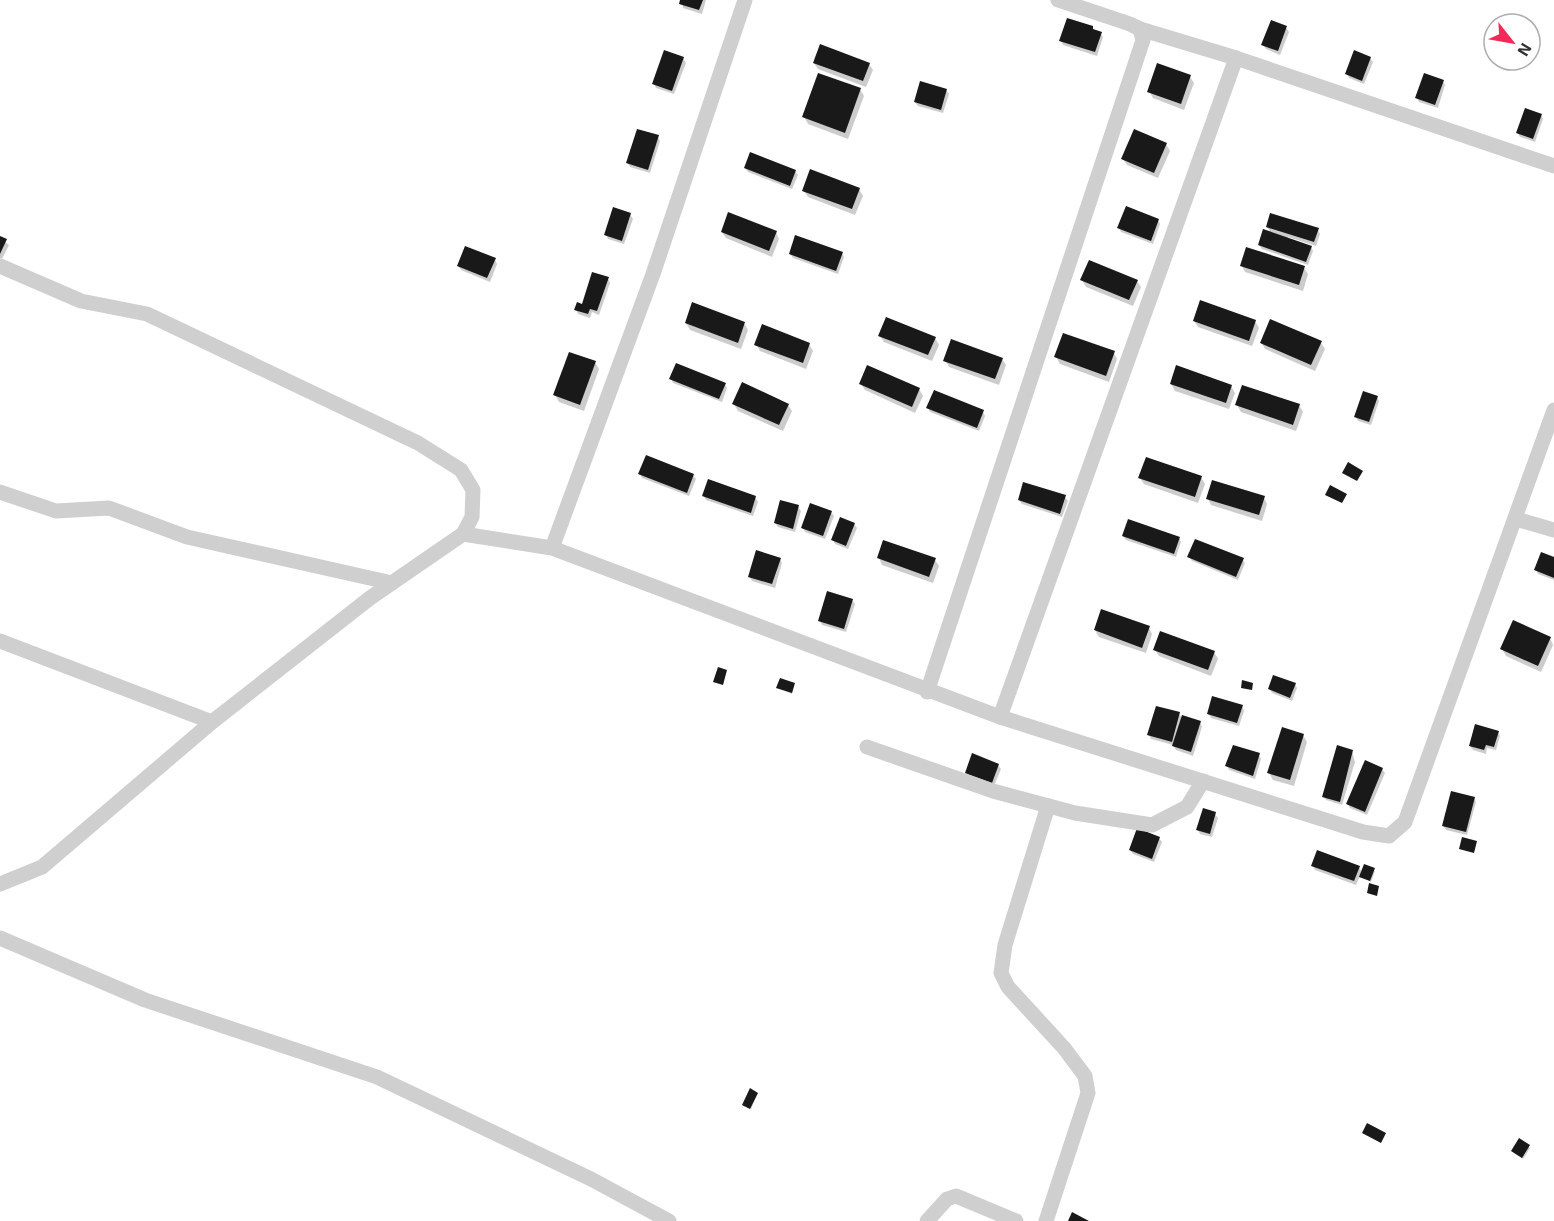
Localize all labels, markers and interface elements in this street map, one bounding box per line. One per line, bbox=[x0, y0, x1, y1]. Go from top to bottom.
north arrow bbox=[1482, 12, 1542, 72]
text: N bbox=[1514, 40, 1536, 60]

